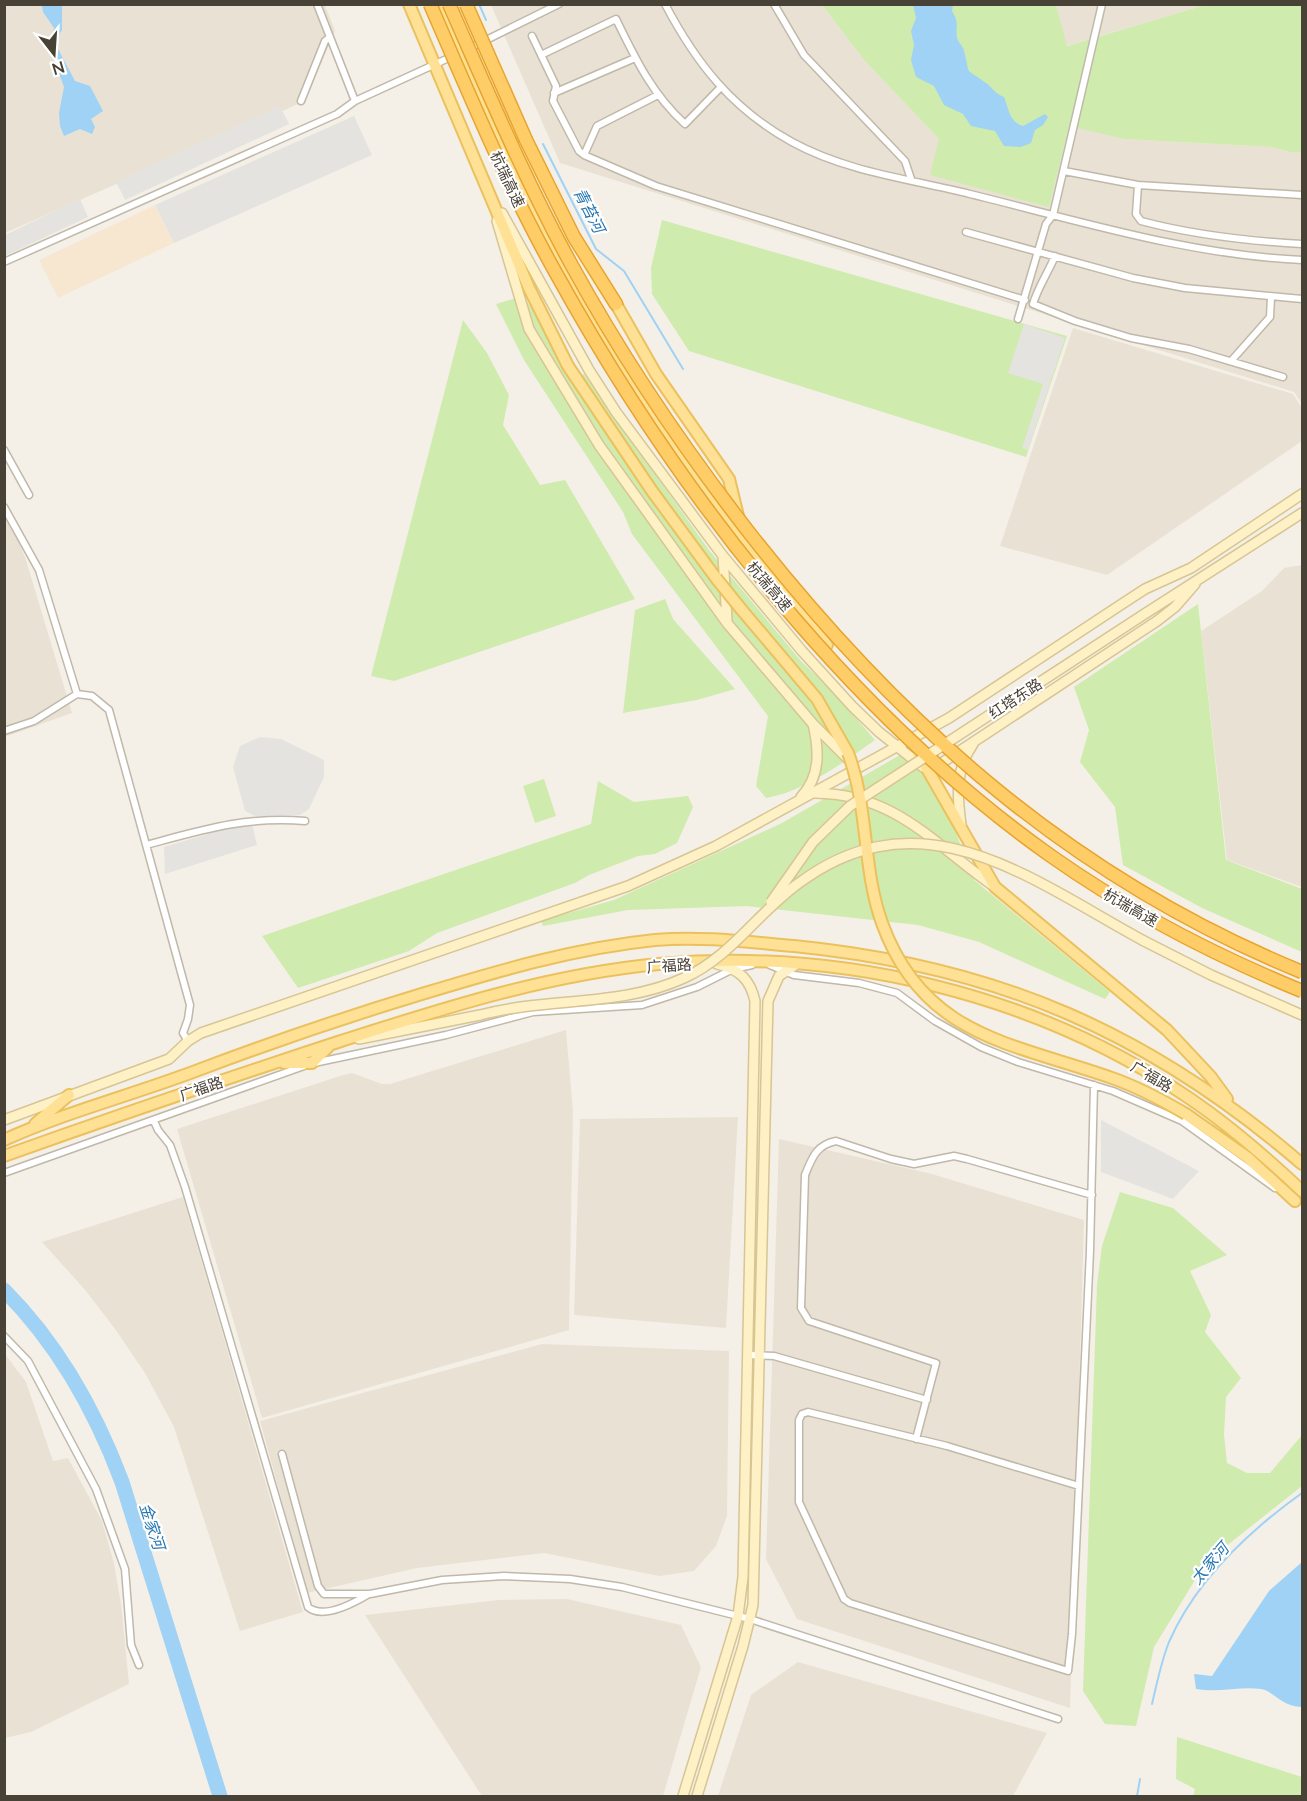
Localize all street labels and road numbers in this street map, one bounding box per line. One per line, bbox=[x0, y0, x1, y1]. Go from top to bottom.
street label: 杭瑞高速 bbox=[487, 148, 529, 210]
street label: 杭瑞高速 bbox=[744, 557, 796, 615]
street label: 红塔东路 bbox=[985, 674, 1045, 722]
street label: 杭瑞高速 bbox=[1101, 884, 1161, 930]
street label: 广福路 bbox=[646, 954, 692, 976]
street label: 广福路 bbox=[1128, 1057, 1176, 1095]
street label: 广福路 bbox=[177, 1072, 225, 1104]

